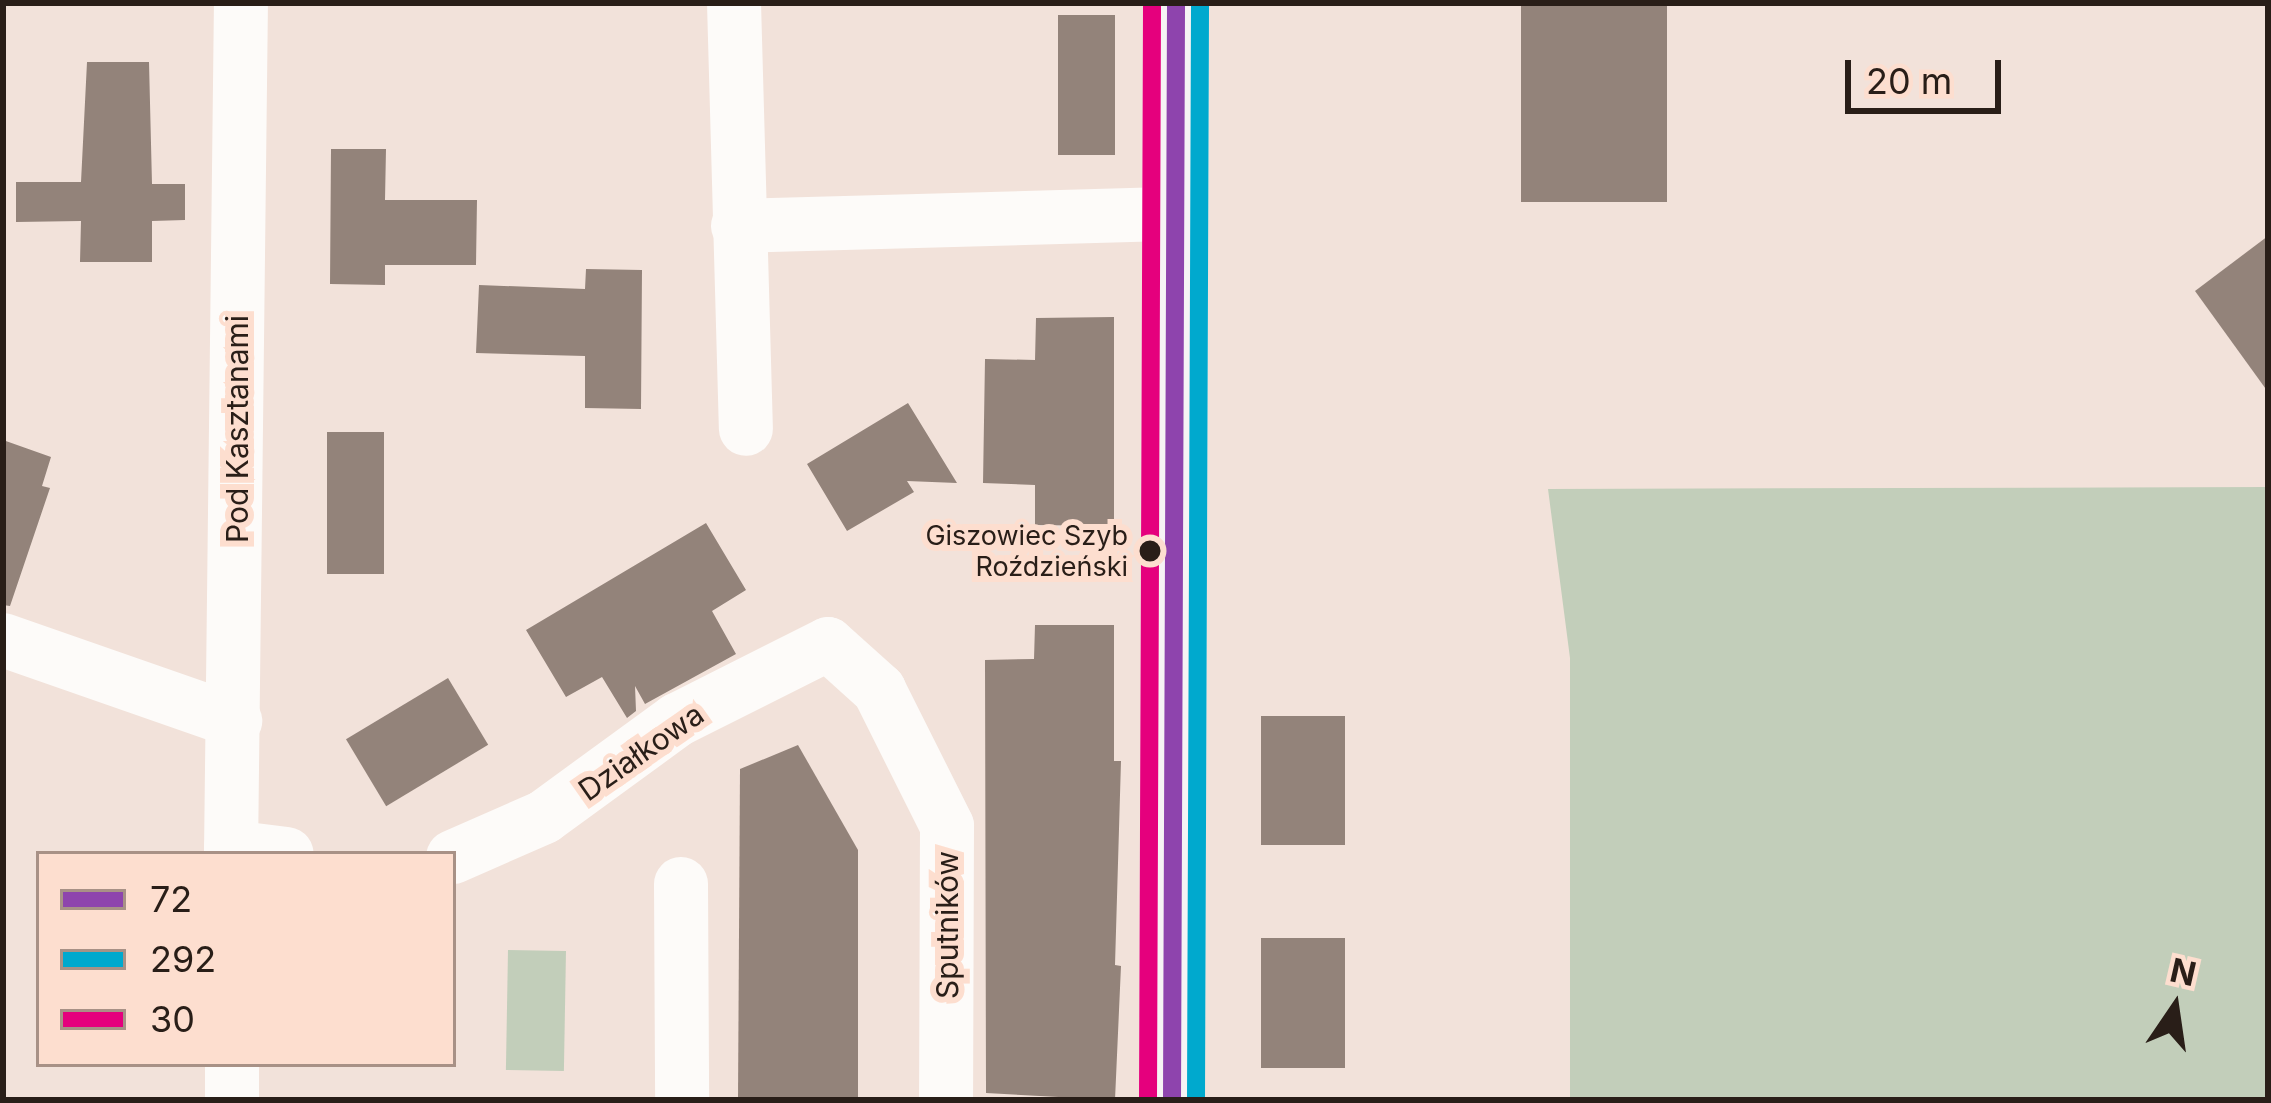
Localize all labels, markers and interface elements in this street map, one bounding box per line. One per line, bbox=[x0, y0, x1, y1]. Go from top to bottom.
scale bar bbox=[1851, 36, 2007, 110]
text: 20 m bbox=[1866, 59, 1952, 103]
street label: Pod Kasztanami bbox=[219, 315, 255, 543]
place label: Giszowiec Szyb Roździeński bbox=[925, 519, 1128, 582]
marker: Giszowiec Szyb Roździeński bbox=[1139, 540, 1161, 562]
street label: Działkowa bbox=[572, 696, 710, 808]
legend bbox=[36, 851, 456, 1067]
street label: Sputników bbox=[929, 851, 965, 999]
text: 72 bbox=[150, 877, 192, 921]
text: 292 bbox=[150, 937, 216, 981]
north arrow bbox=[2115, 947, 2235, 1067]
text: N bbox=[2166, 950, 2200, 994]
text: 30 bbox=[150, 997, 195, 1041]

